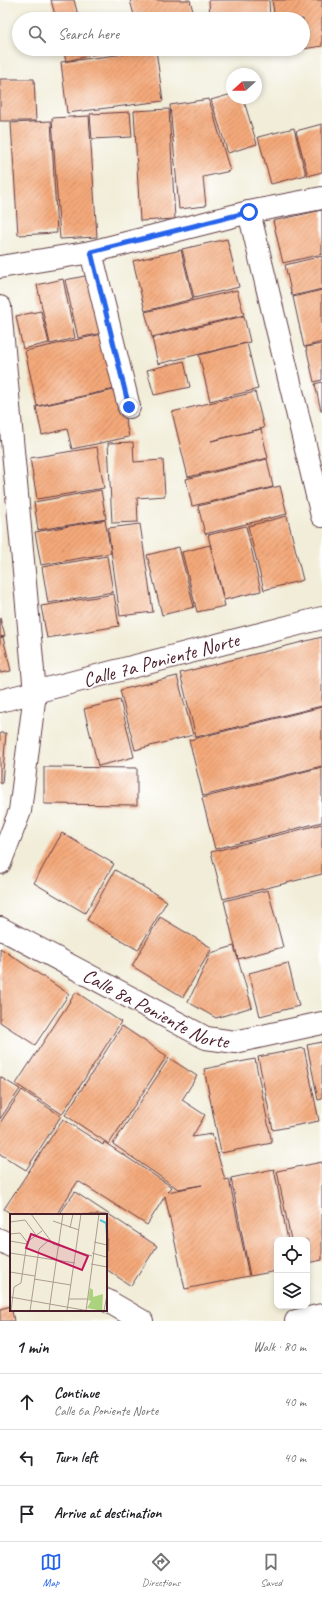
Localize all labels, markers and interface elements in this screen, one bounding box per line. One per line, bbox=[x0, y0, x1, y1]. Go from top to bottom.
search box bbox=[12, 12, 310, 56]
icon: search bbox=[26, 23, 48, 45]
text: Search here bbox=[58, 25, 119, 44]
north arrow bbox=[226, 68, 262, 104]
route start bbox=[240, 203, 258, 221]
route end bbox=[120, 398, 138, 416]
street label: Calle 7a Poniente Norte bbox=[80, 627, 243, 693]
street label: Calle 8a Poniente Norte bbox=[79, 962, 232, 1054]
inset map bbox=[10, 1214, 107, 1311]
map controls bbox=[274, 1237, 310, 1309]
button: locate bbox=[274, 1237, 310, 1273]
button: layers bbox=[274, 1273, 310, 1309]
text: 1 min bbox=[16, 1337, 49, 1358]
text: Walk · 80 m bbox=[253, 1339, 306, 1355]
text: Continue bbox=[54, 1384, 99, 1403]
icon: ahead bbox=[16, 1391, 38, 1413]
text: 40 m bbox=[284, 1394, 306, 1410]
text: Calle 6a Poniente Norte bbox=[54, 1403, 158, 1419]
icon: left bbox=[16, 1447, 38, 1469]
text: Turn left bbox=[54, 1448, 97, 1467]
text: 40 m bbox=[284, 1450, 306, 1466]
icon: arrive bbox=[16, 1503, 38, 1525]
text: Arrive at destination bbox=[54, 1504, 161, 1523]
tab: Map bbox=[40, 1551, 62, 1589]
tab: Directions bbox=[142, 1551, 180, 1589]
tab: Saved bbox=[260, 1551, 282, 1589]

